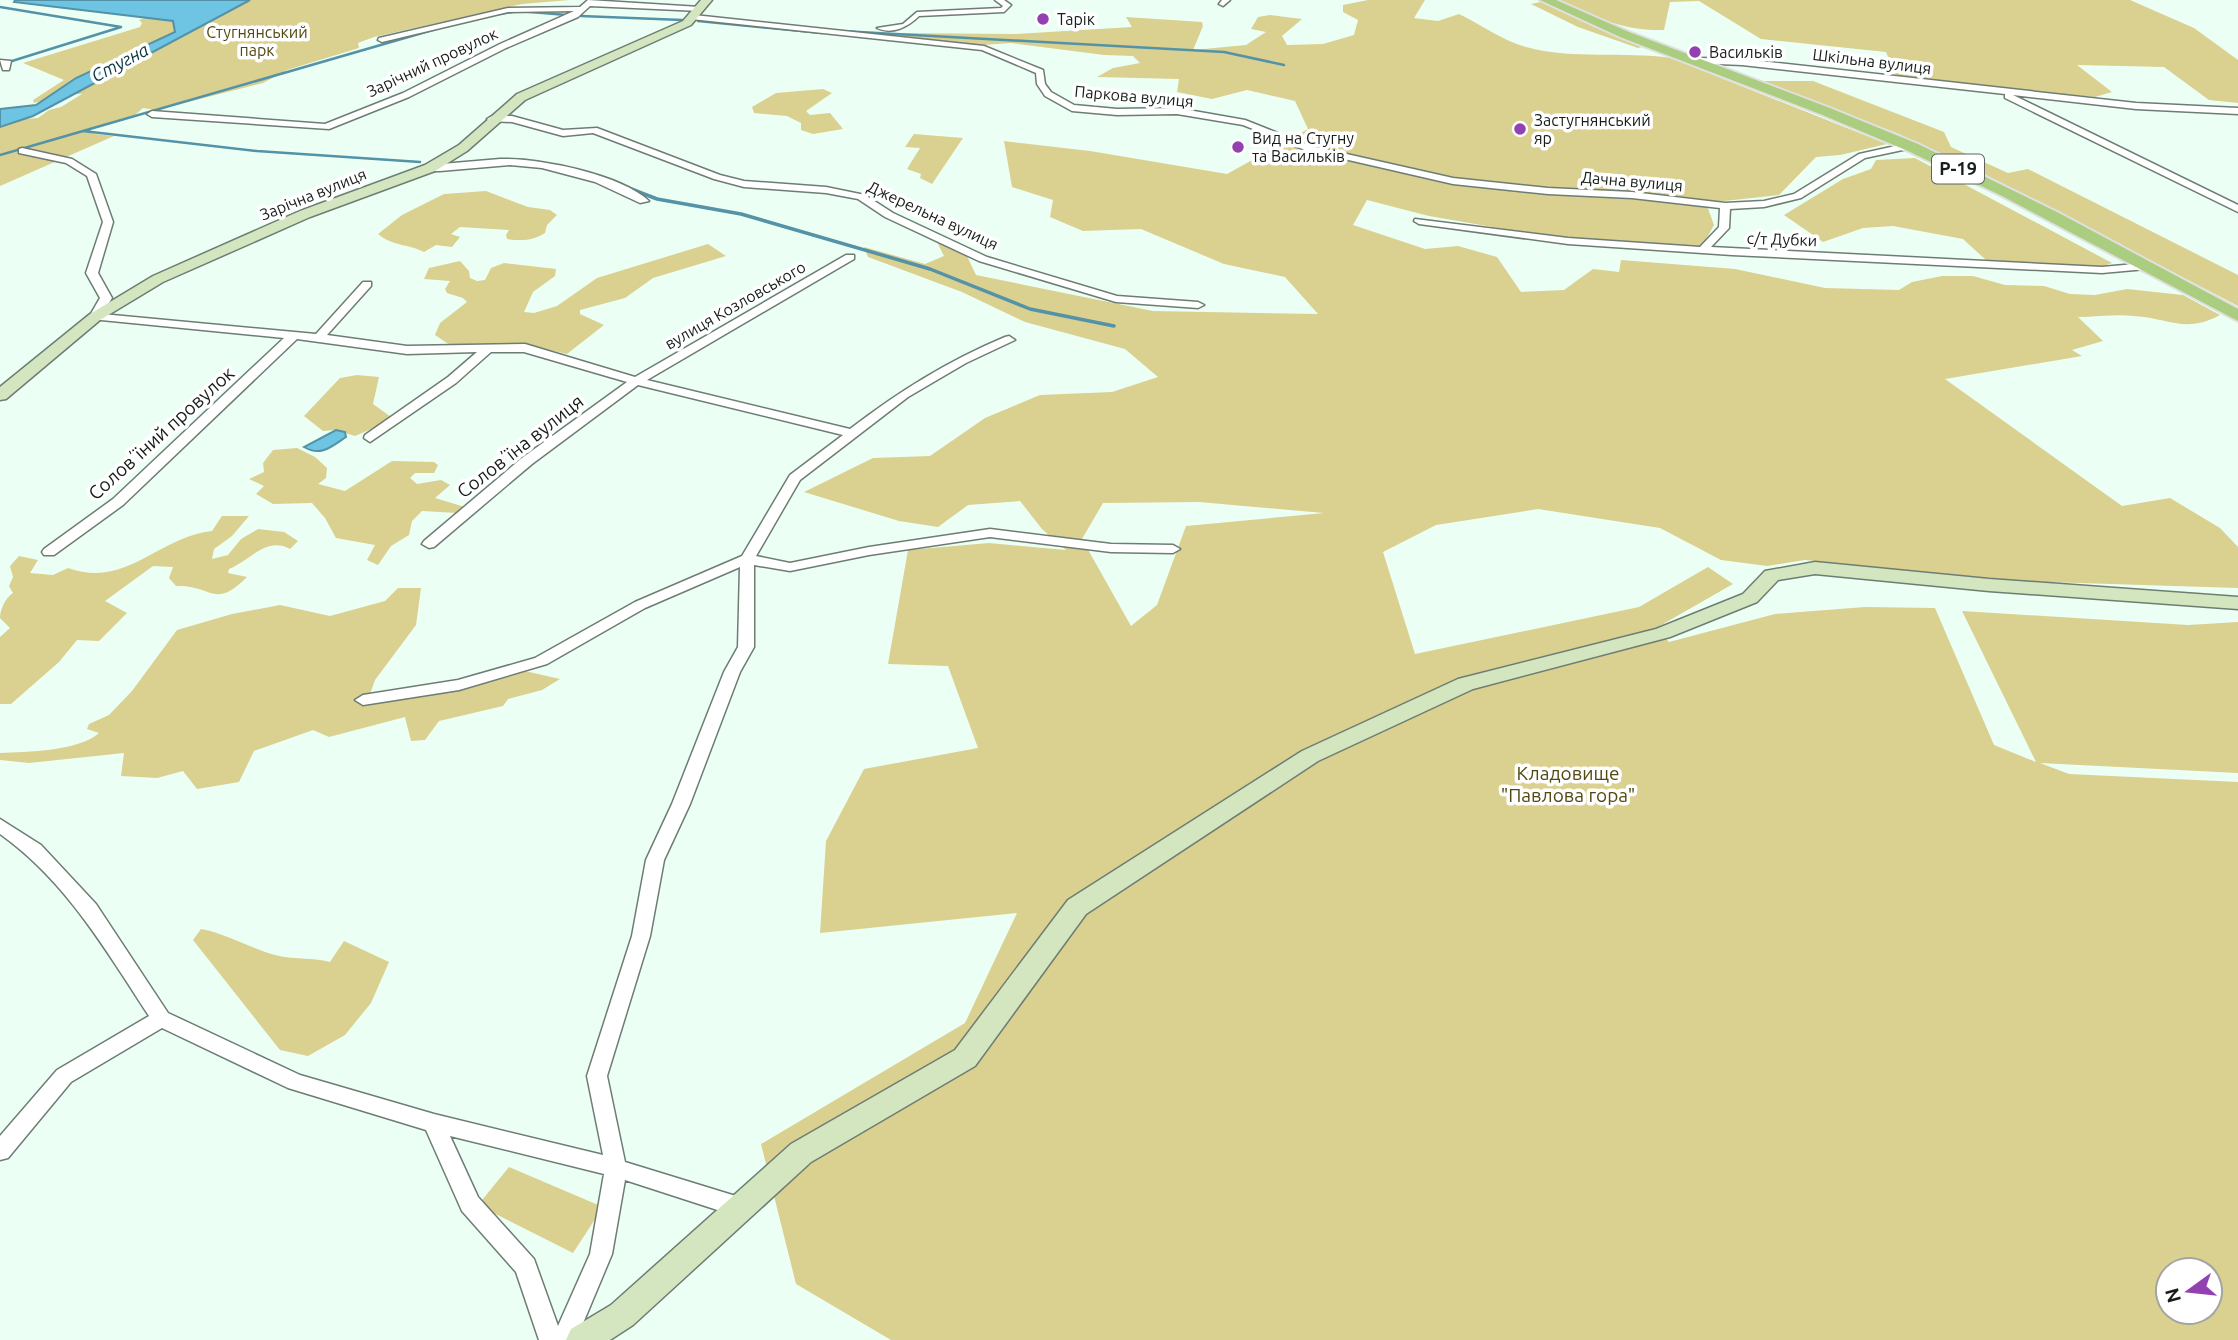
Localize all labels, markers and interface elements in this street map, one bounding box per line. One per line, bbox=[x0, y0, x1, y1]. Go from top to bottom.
place label: Тарік bbox=[1057, 10, 1095, 28]
marker: Тарік bbox=[1035, 11, 1051, 27]
park label: Стугнянський парк bbox=[206, 23, 308, 59]
street label: Зарічний провулок bbox=[364, 24, 500, 100]
water label: Стугна bbox=[88, 39, 152, 85]
place label: Васильків bbox=[1709, 43, 1783, 61]
marker: Васильків bbox=[1687, 44, 1703, 60]
street label: Шкільна вулиця bbox=[1812, 45, 1932, 77]
street label: Паркова вулиця bbox=[1074, 82, 1194, 110]
place label: Застугнянський яр bbox=[1534, 111, 1651, 147]
marker: Застугнянський яр bbox=[1512, 121, 1528, 137]
place label: Вид на Стугну та Васильків bbox=[1252, 129, 1354, 165]
marker: Вид на Стугну та Васильків bbox=[1230, 139, 1246, 155]
road number: Р-19 bbox=[1932, 154, 1984, 184]
street label: Зарічна вулиця bbox=[257, 164, 369, 224]
street label: Дачна вулиця bbox=[1580, 168, 1684, 194]
street label: Джерельна вулиця bbox=[865, 177, 1001, 253]
street label: с/т Дубки bbox=[1746, 229, 1818, 249]
street label: вулиця Козловського bbox=[661, 257, 809, 353]
street label: Соловʼїний провулок bbox=[84, 362, 239, 504]
street label: Соловʼїна вулиця bbox=[452, 390, 588, 502]
park label: Кладовище "Павлова гора" bbox=[1501, 762, 1635, 806]
north arrow bbox=[2154, 1256, 2224, 1326]
text: N bbox=[2160, 1286, 2185, 1305]

